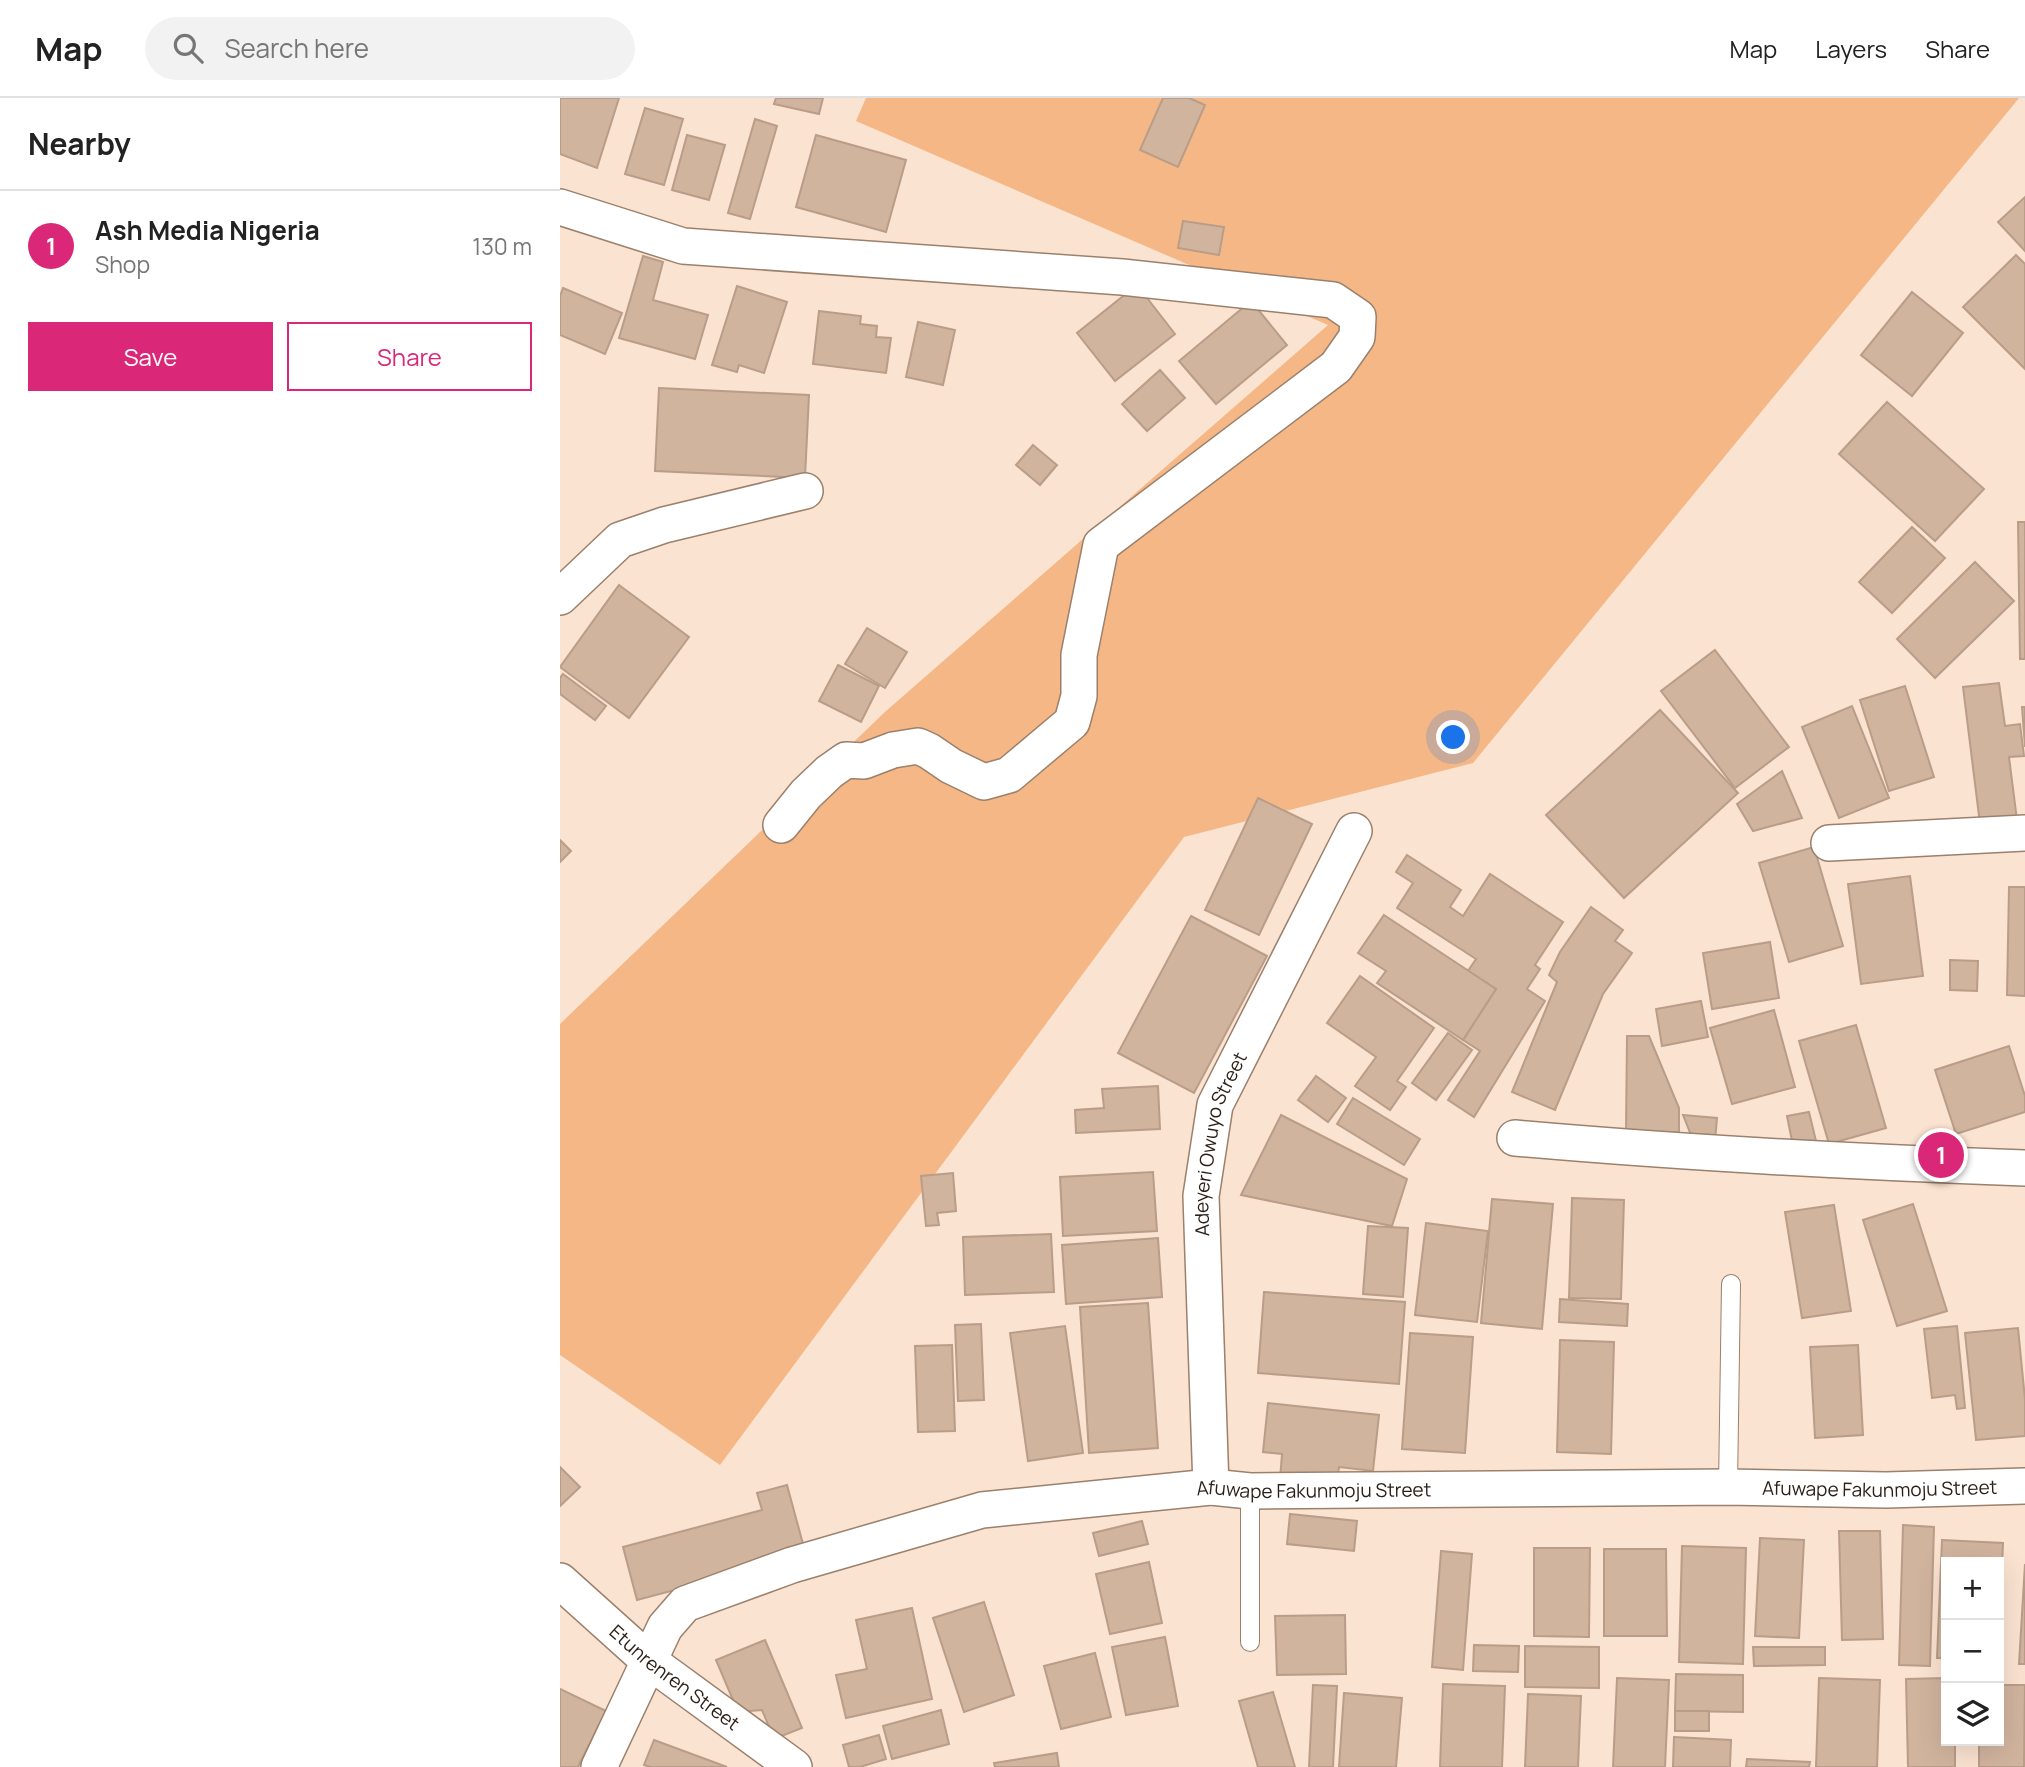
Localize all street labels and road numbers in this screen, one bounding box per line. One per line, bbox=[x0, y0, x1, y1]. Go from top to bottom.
street label: Adeyeri Owuyo Street bbox=[1188, 1047, 1253, 1237]
street label: Afuwape Fakunmoju Street bbox=[1195, 1474, 1431, 1504]
street label: Afuwape Fakunmoju Street bbox=[1762, 1474, 1998, 1503]
street label: Etunrenren Street bbox=[604, 1619, 745, 1736]

